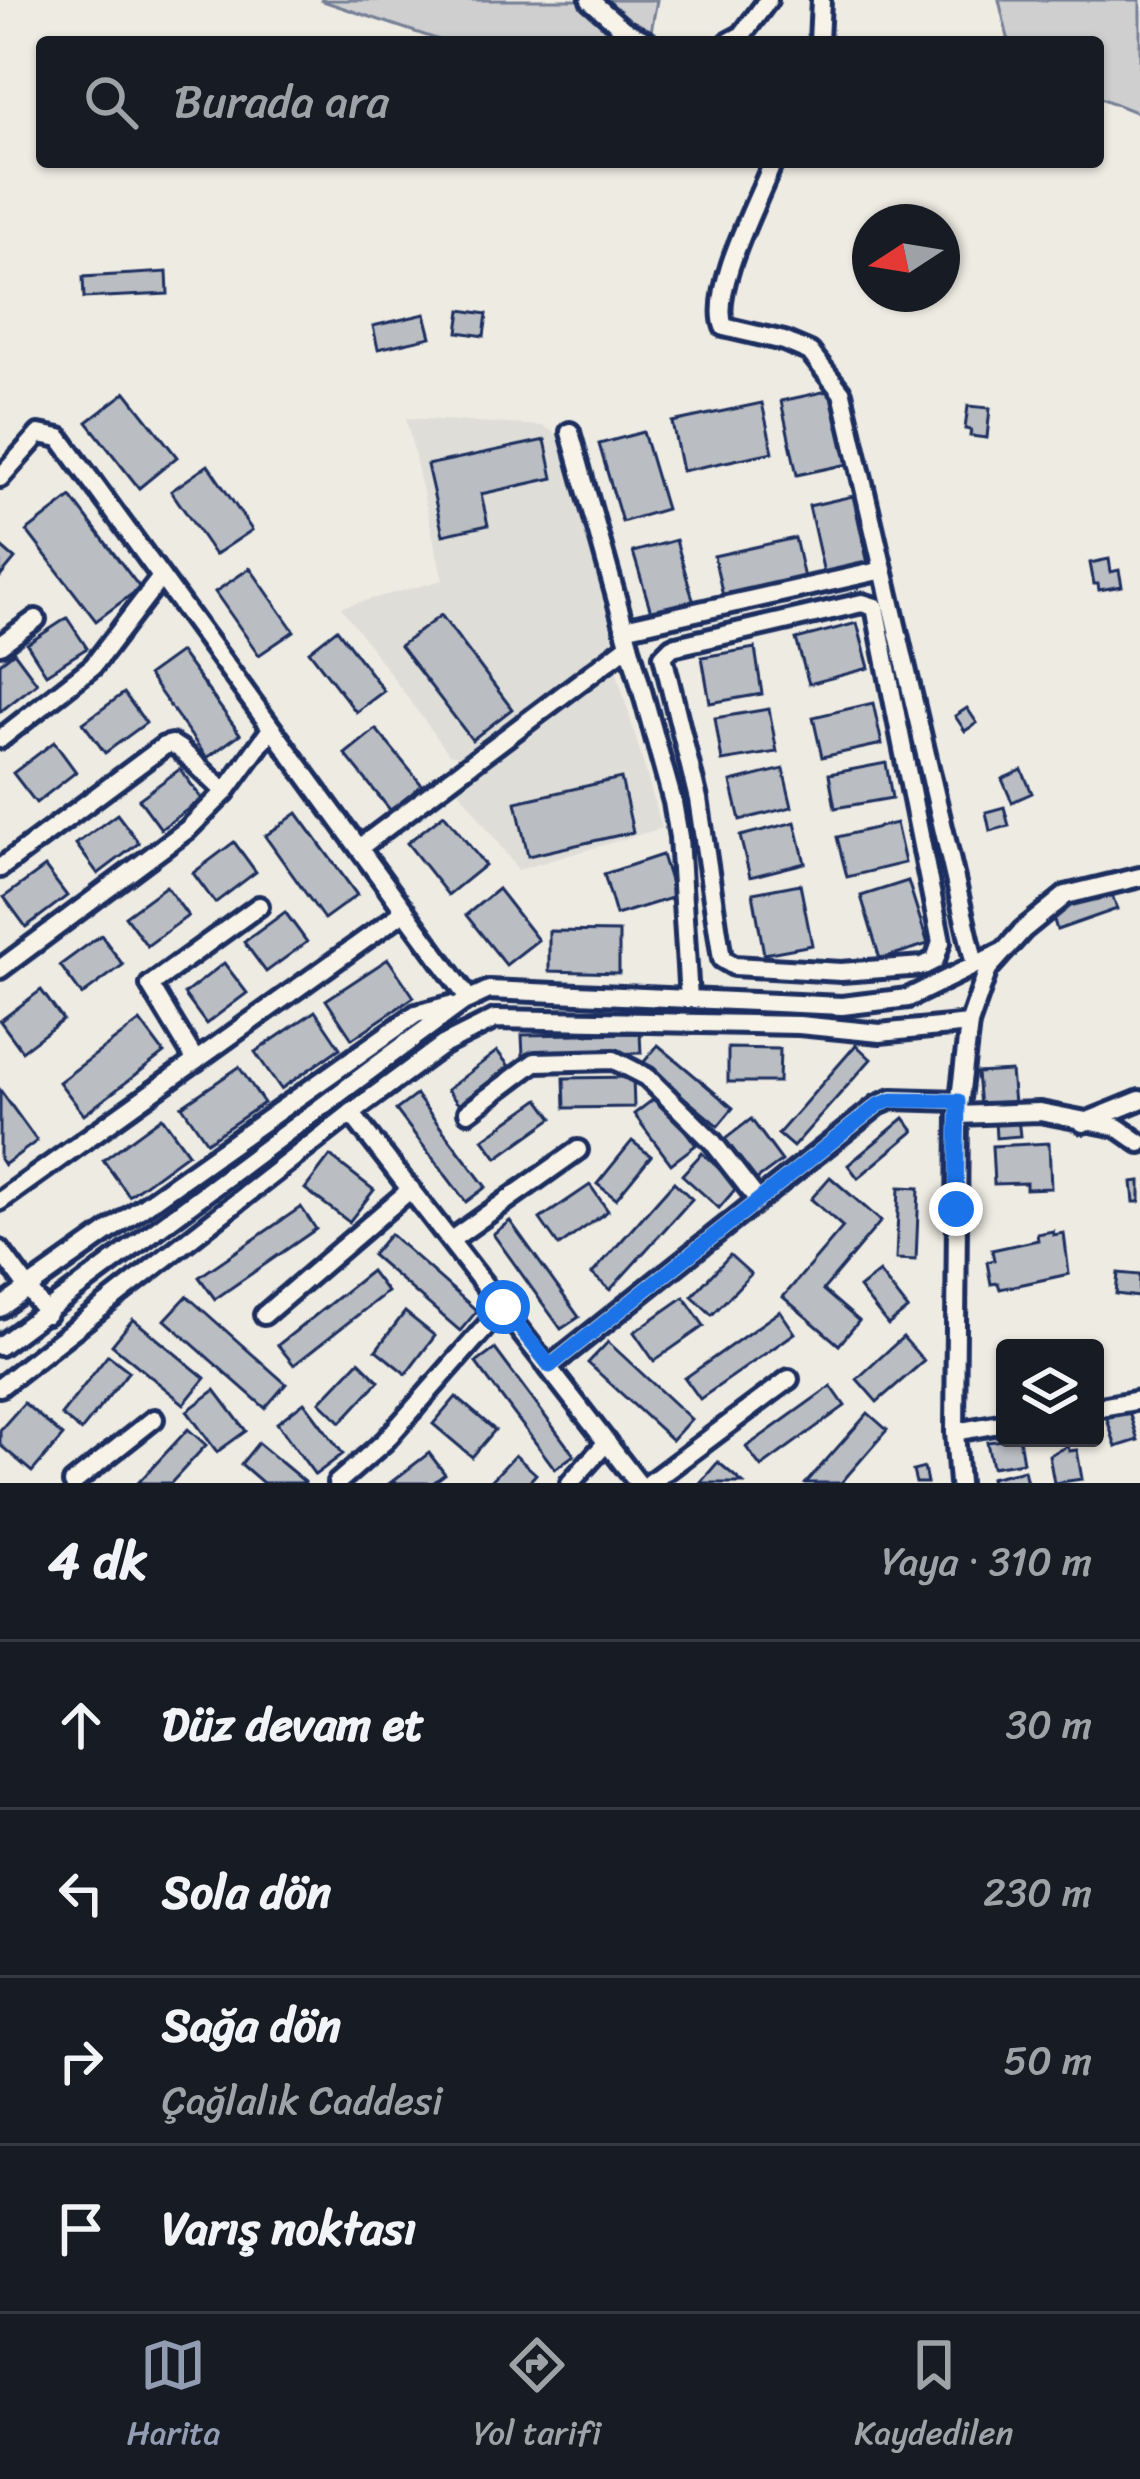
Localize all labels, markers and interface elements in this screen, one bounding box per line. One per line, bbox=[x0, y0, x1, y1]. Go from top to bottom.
search box bbox=[36, 36, 1104, 168]
text: Burada ara bbox=[174, 62, 389, 142]
icon: search bbox=[78, 69, 144, 135]
north arrow bbox=[852, 204, 960, 312]
route end bbox=[929, 1182, 983, 1236]
route start bbox=[476, 1280, 530, 1334]
map controls bbox=[996, 1339, 1104, 1447]
button: layers bbox=[996, 1339, 1104, 1447]
text: 4 dk bbox=[48, 1516, 147, 1606]
text: Yaya · 310 m bbox=[882, 1527, 1092, 1596]
text: Düz devam et bbox=[162, 1685, 424, 1765]
text: 30 m bbox=[1006, 1690, 1092, 1759]
icon: ahead bbox=[48, 1692, 114, 1758]
text: Sola dön bbox=[162, 1853, 331, 1933]
text: 230 m bbox=[983, 1858, 1092, 1927]
icon: left bbox=[48, 1860, 114, 1926]
text: Sağa dön bbox=[162, 1986, 341, 2066]
text: 50 m bbox=[1003, 2026, 1092, 2095]
icon: right bbox=[48, 2028, 114, 2094]
text: Çağlalık Caddesi bbox=[162, 2066, 443, 2135]
text: Varış noktası bbox=[162, 2189, 416, 2269]
icon: arrive bbox=[48, 2196, 114, 2262]
tab: Harita bbox=[127, 2332, 220, 2462]
tab: Yol tarifi bbox=[474, 2332, 601, 2462]
tab: Kaydedilen bbox=[855, 2332, 1013, 2462]

